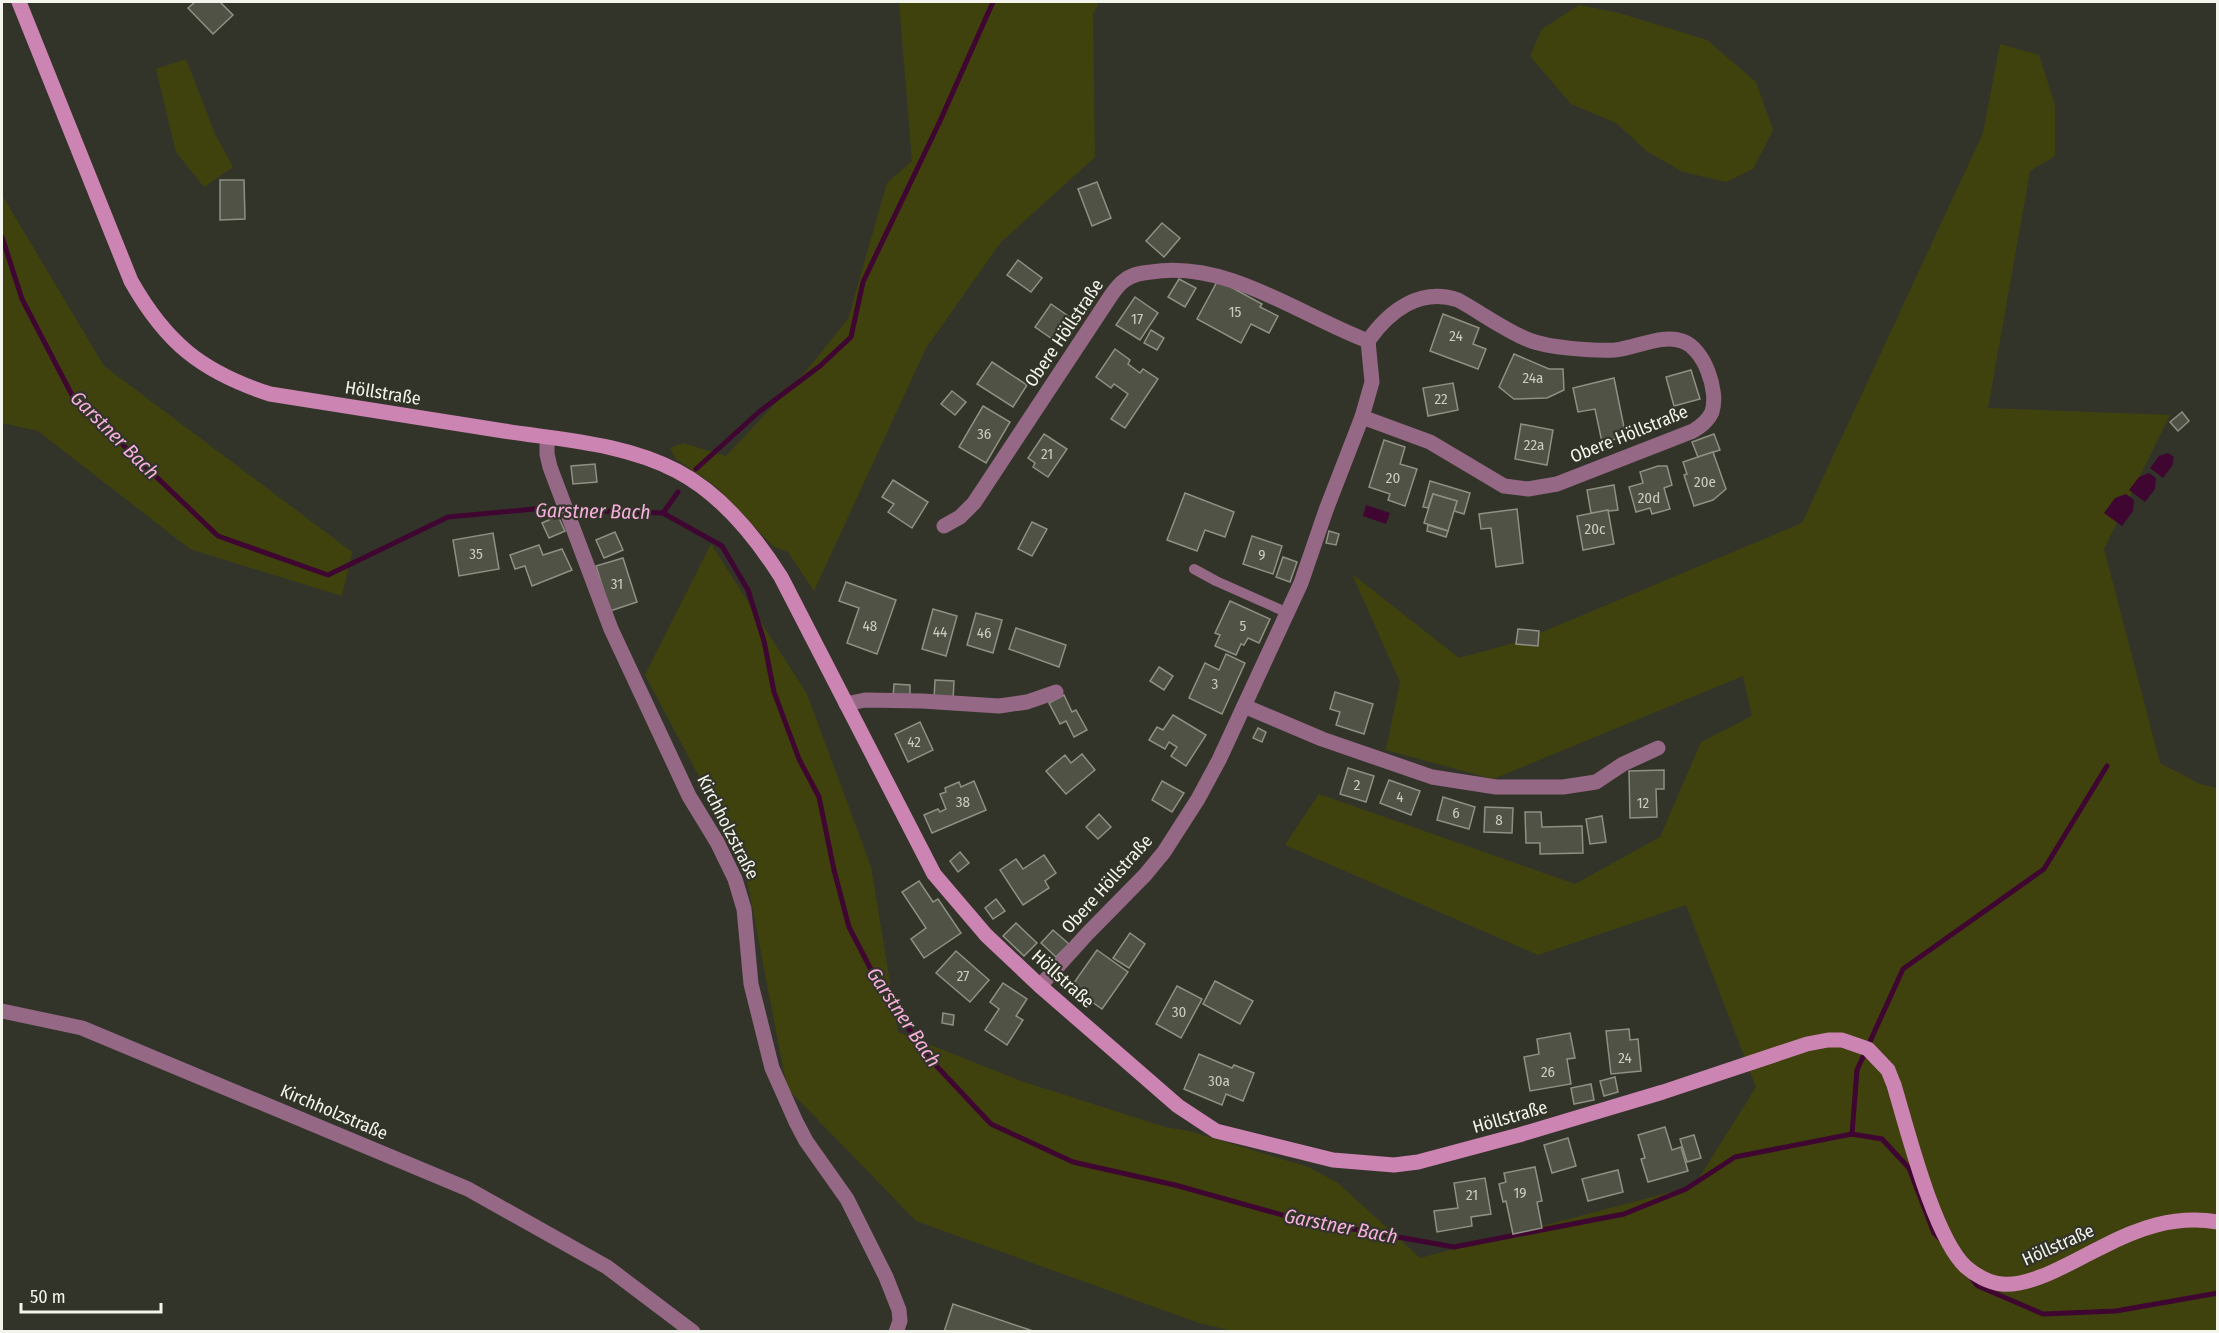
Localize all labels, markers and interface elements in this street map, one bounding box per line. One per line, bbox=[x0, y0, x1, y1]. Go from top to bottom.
street label: Obere Höllstraße bbox=[1020, 275, 1108, 391]
house number: 15 bbox=[1229, 303, 1241, 321]
house number: 17 bbox=[1131, 310, 1143, 328]
house number: 24 bbox=[1449, 327, 1463, 345]
house number: 24a bbox=[1523, 369, 1543, 387]
street label: Höllstraße bbox=[343, 376, 423, 410]
water label: Garstner Bach bbox=[66, 386, 164, 484]
house number: 22 bbox=[1434, 390, 1448, 408]
street label: Obere Höllstraße bbox=[1567, 400, 1691, 468]
house number: 36 bbox=[977, 425, 991, 443]
house number: 22a bbox=[1524, 436, 1544, 454]
house number: 21 bbox=[1041, 445, 1053, 463]
house number: 20 bbox=[1386, 469, 1400, 487]
house number: 20e bbox=[1694, 473, 1716, 491]
house number: 20d bbox=[1638, 489, 1660, 507]
water label: Garstner Bach bbox=[535, 498, 651, 524]
house number: 20c bbox=[1585, 520, 1606, 538]
house number: 35 bbox=[469, 545, 483, 563]
house number: 9 bbox=[1258, 546, 1266, 564]
house number: 31 bbox=[611, 575, 623, 593]
house number: 48 bbox=[863, 617, 877, 635]
house number: 5 bbox=[1240, 617, 1247, 635]
house number: 44 bbox=[933, 623, 947, 641]
house number: 46 bbox=[977, 624, 991, 642]
house number: 3 bbox=[1212, 675, 1219, 693]
house number: 42 bbox=[907, 733, 921, 751]
street label: Kirchholzstraße bbox=[692, 771, 764, 883]
house number: 2 bbox=[1354, 776, 1361, 794]
house number: 4 bbox=[1396, 788, 1404, 806]
house number: 38 bbox=[956, 793, 970, 811]
house number: 12 bbox=[1637, 794, 1650, 812]
house number: 6 bbox=[1452, 804, 1460, 822]
house number: 8 bbox=[1495, 811, 1503, 829]
street label: Obere Höllstraße bbox=[1057, 830, 1157, 938]
street label: Höllstraße bbox=[1027, 945, 1099, 1013]
water label: Garstner Bach bbox=[862, 963, 946, 1071]
house number: 27 bbox=[957, 967, 969, 985]
house number: 30 bbox=[1172, 1003, 1186, 1021]
house number: 24 bbox=[1618, 1049, 1632, 1067]
house number: 26 bbox=[1541, 1063, 1555, 1081]
house number: 30a bbox=[1208, 1072, 1230, 1090]
street label: Kirchholzstraße bbox=[277, 1079, 391, 1145]
street label: Höllstraße bbox=[1470, 1096, 1550, 1138]
house number: 19 bbox=[1513, 1184, 1527, 1202]
house number: 21 bbox=[1466, 1186, 1478, 1204]
water label: Garstner Bach bbox=[1282, 1203, 1400, 1249]
street label: Höllstraße bbox=[2019, 1219, 2098, 1271]
scale bar bbox=[21, 1276, 160, 1314]
text: 50 m bbox=[30, 1286, 66, 1308]

